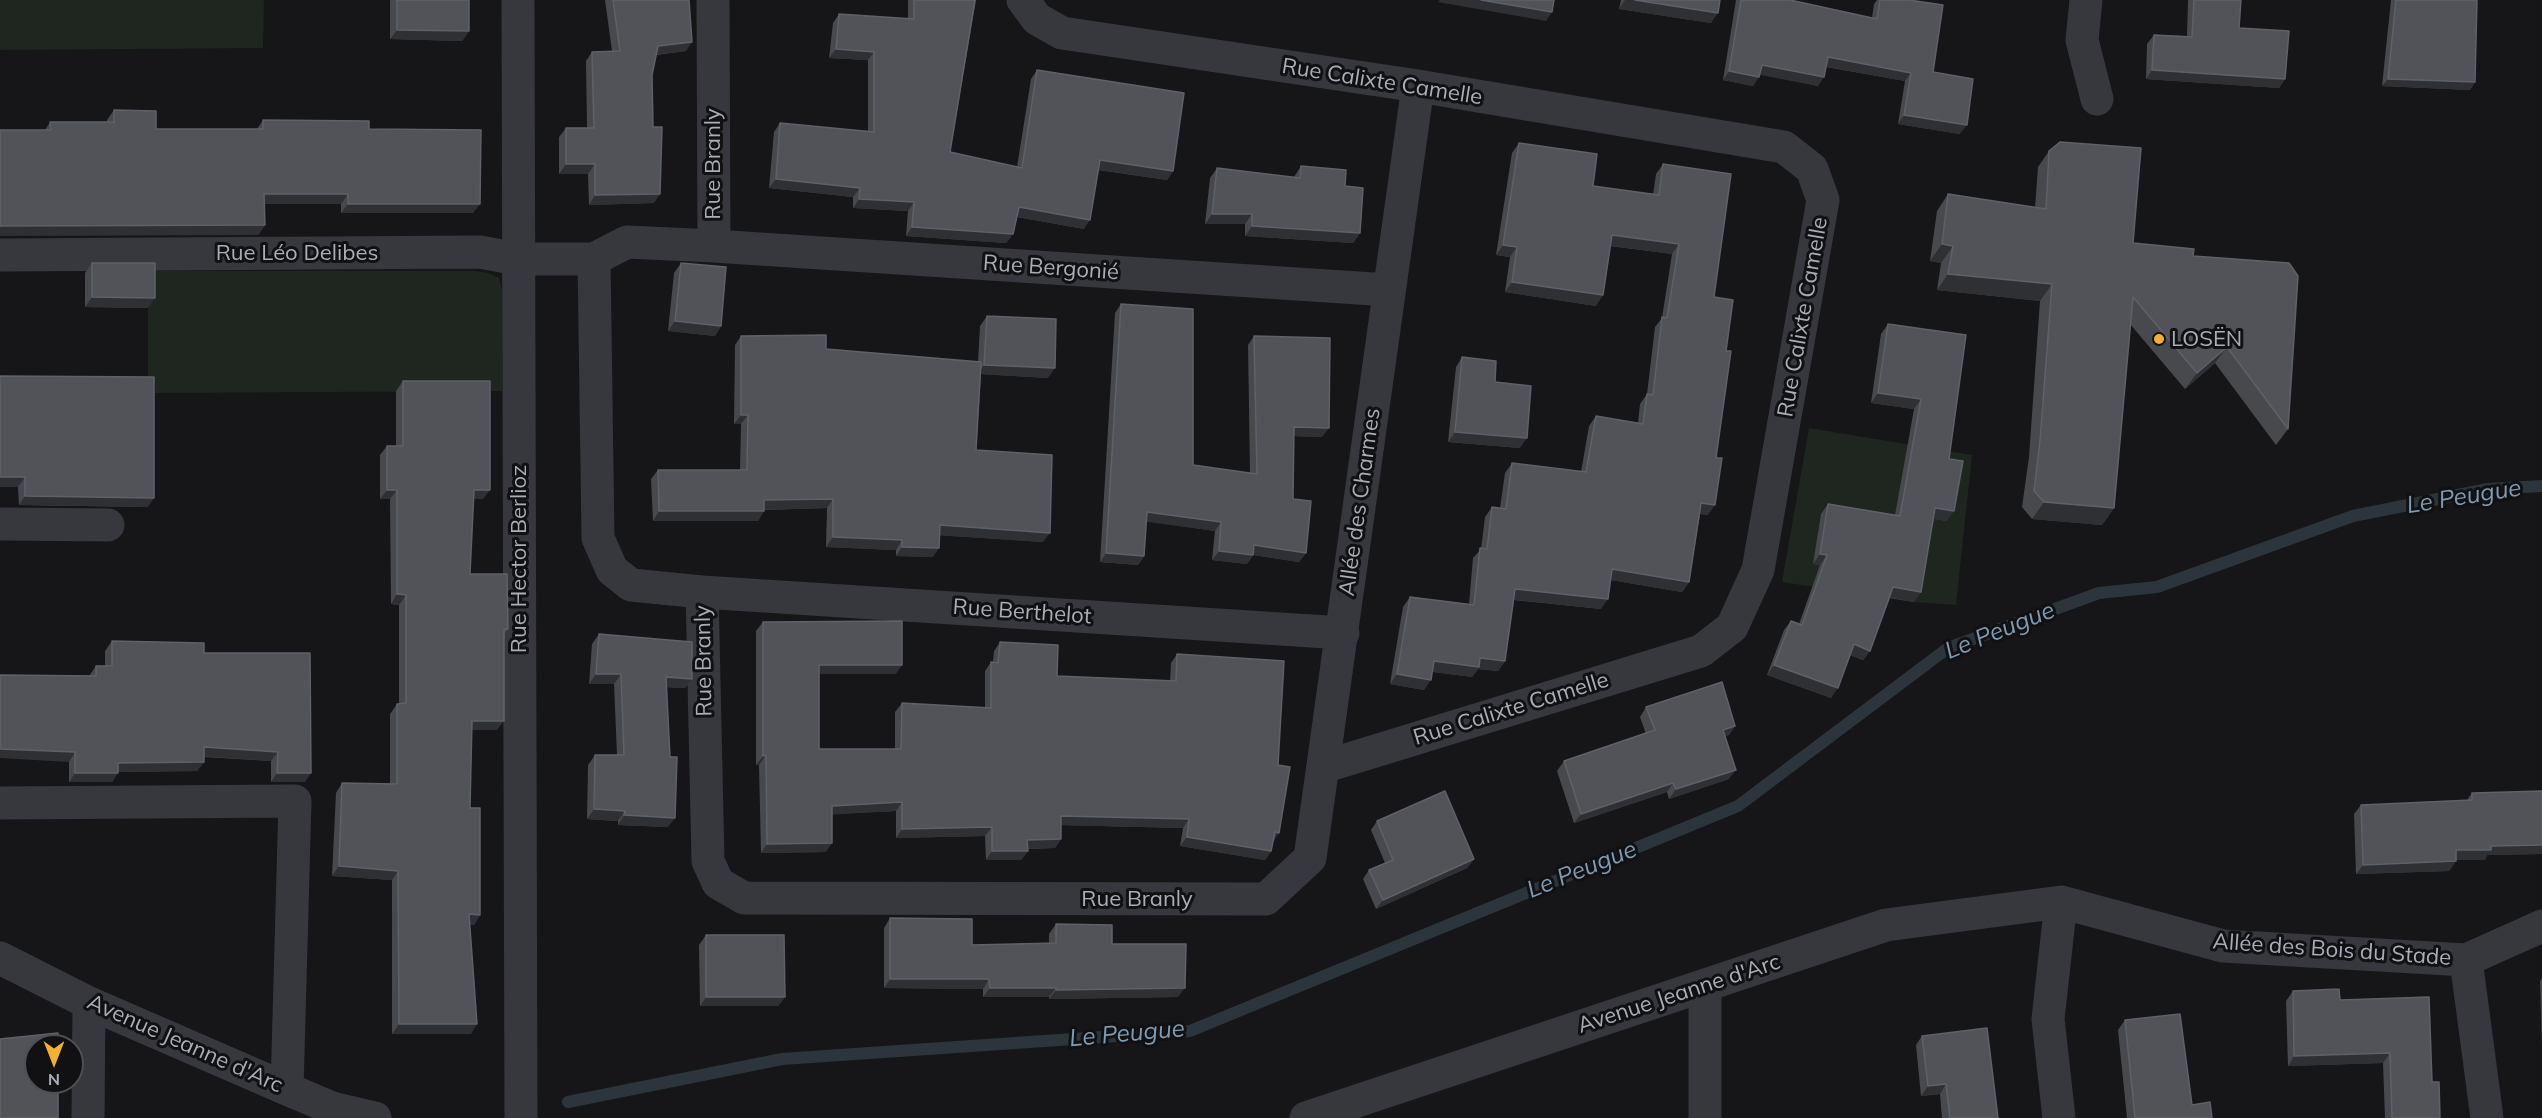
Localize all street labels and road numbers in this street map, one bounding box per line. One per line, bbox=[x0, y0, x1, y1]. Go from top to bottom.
street label: Rue Calixte Camelle bbox=[1280, 53, 1484, 111]
street label: Rue Branly bbox=[700, 108, 726, 220]
street label: Rue Calixte Camelle bbox=[1772, 215, 1834, 419]
street label: Rue Léo Delibes bbox=[216, 240, 378, 266]
street label: Rue Bergonié bbox=[982, 250, 1120, 286]
street label: Allée des Charmes bbox=[1334, 406, 1386, 598]
street label: Rue Hector Berlioz bbox=[506, 465, 532, 653]
street label: Rue Berthelot bbox=[952, 594, 1092, 630]
street label: Rue Branly bbox=[690, 605, 718, 717]
street label: Rue Calixte Camelle bbox=[1410, 667, 1612, 751]
street label: Rue Branly bbox=[1081, 886, 1193, 912]
street label: Allée des Bois du Stade bbox=[2212, 928, 2452, 972]
street label: Avenue Jeanne d'Arc bbox=[1574, 949, 1784, 1039]
street label: Avenue Jeanne d'Arc bbox=[83, 989, 287, 1099]

